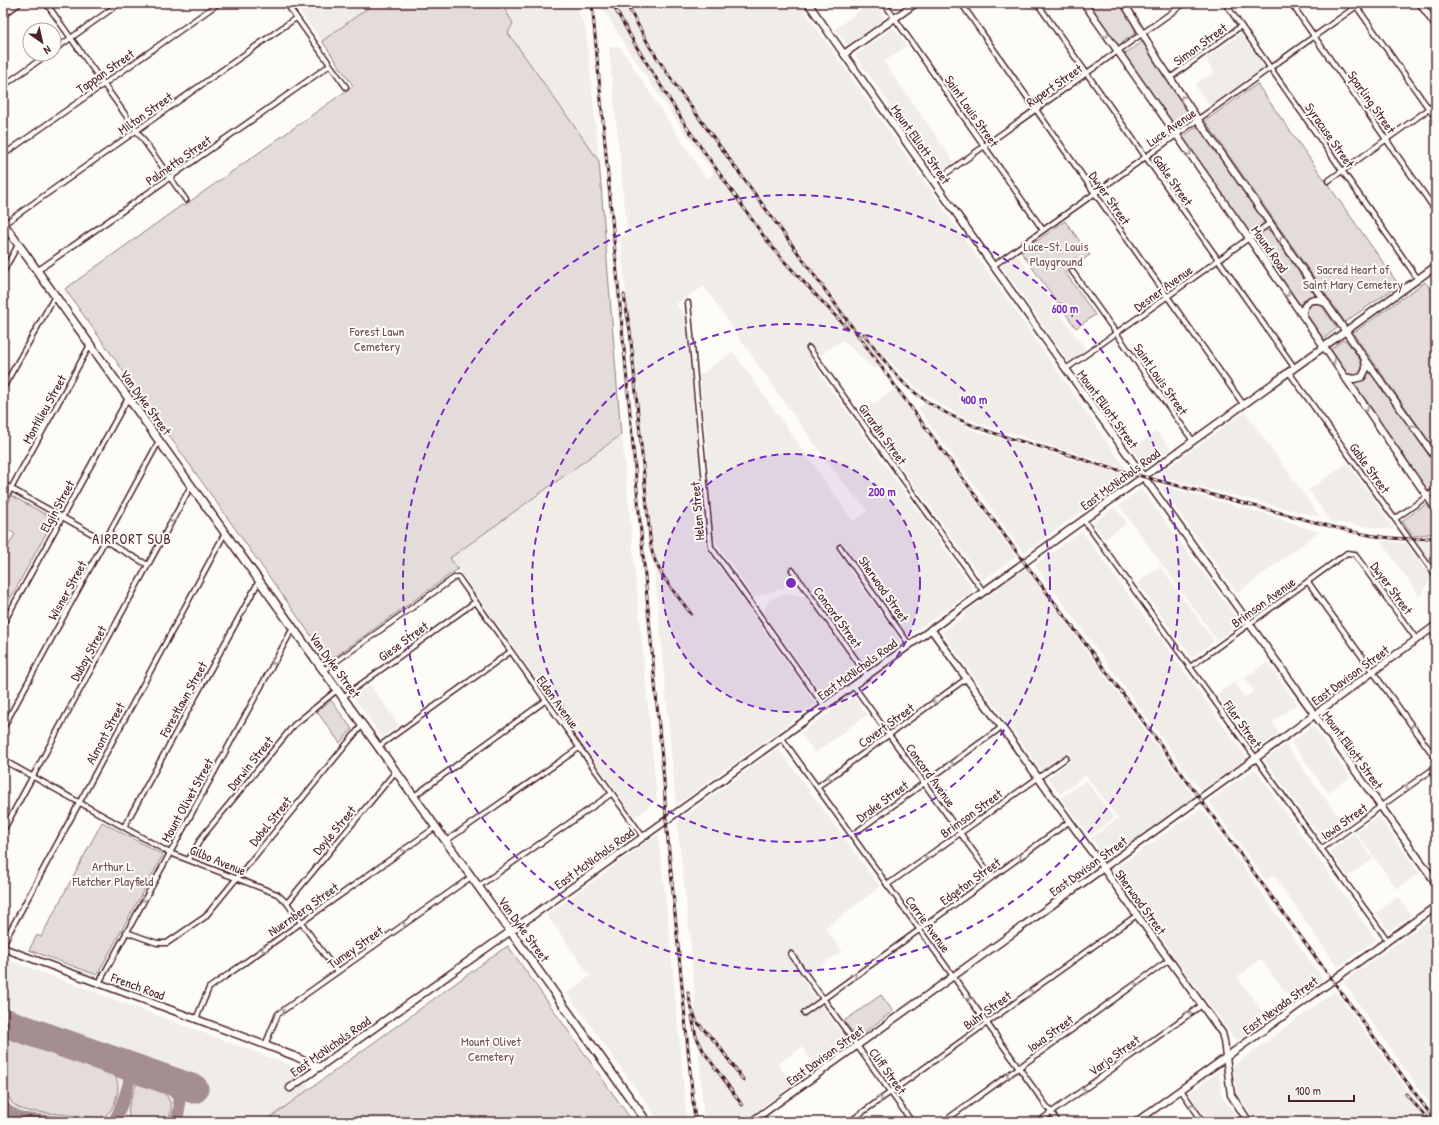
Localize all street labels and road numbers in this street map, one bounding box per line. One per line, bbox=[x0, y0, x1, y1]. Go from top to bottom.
street label: Simon Street bbox=[1170, 18, 1231, 70]
street label: Tappan Street bbox=[73, 44, 138, 97]
street label: Rupert Street bbox=[1022, 59, 1086, 111]
street label: Sparling Street bbox=[1344, 67, 1401, 137]
street label: Saint Louis Street bbox=[941, 72, 1004, 151]
street label: Milton Street bbox=[114, 87, 176, 138]
street label: Syracuse Street bbox=[1301, 99, 1359, 171]
street label: Mount Elliott Street bbox=[887, 101, 955, 188]
street label: Luce Avenue bbox=[1143, 104, 1199, 150]
street label: Palmetto Street bbox=[142, 130, 215, 189]
street label: Gable Street bbox=[1149, 151, 1197, 210]
street label: Dwyer Street bbox=[1085, 168, 1135, 229]
street label: Mound Road bbox=[1247, 222, 1293, 276]
street label: Desner Avenue bbox=[1130, 261, 1196, 315]
street label: Saint Louis Street bbox=[1130, 340, 1193, 419]
street label: Van Dyke Street bbox=[116, 366, 176, 439]
street label: Mount Elliott Street bbox=[1073, 366, 1143, 452]
street label: Montilieu Street bbox=[18, 371, 71, 447]
street label: Girardin Street bbox=[855, 400, 912, 469]
street label: Gable Street bbox=[1346, 439, 1395, 497]
street label: East McNichols Road bbox=[1077, 444, 1163, 514]
street label: Elgin Street bbox=[35, 476, 79, 535]
street label: Helen Street bbox=[685, 480, 709, 541]
street label: Sherwood Street bbox=[855, 553, 914, 626]
street label: Wisner Street bbox=[43, 557, 91, 623]
street label: Dwyer Street bbox=[1367, 558, 1418, 618]
street label: Brimson Avenue bbox=[1227, 573, 1299, 631]
street label: Concord Street bbox=[810, 583, 867, 652]
street label: Giese Street bbox=[374, 616, 432, 665]
street label: Dubay Street bbox=[65, 622, 111, 684]
street label: Van Dyke Street bbox=[305, 629, 365, 702]
street label: East McNichols Road bbox=[814, 634, 900, 704]
street label: East Davison Street bbox=[1307, 640, 1393, 709]
street label: Forestlawn Street bbox=[154, 658, 211, 741]
street label: Eldon Avenue bbox=[533, 672, 583, 732]
street label: Filer Street bbox=[1219, 696, 1267, 752]
street label: Covert Street bbox=[854, 698, 918, 752]
street label: Almont Street bbox=[81, 699, 129, 767]
street label: Mount Elliott Street bbox=[1318, 707, 1388, 793]
street label: Darwin Street bbox=[223, 732, 278, 794]
street label: Concord Avenue bbox=[902, 740, 960, 810]
street label: Mount Olivet Street bbox=[157, 754, 218, 845]
street label: Drake Street bbox=[852, 776, 912, 826]
street label: Brimson Street bbox=[936, 784, 1006, 842]
street label: Dobel Street bbox=[245, 792, 296, 849]
street label: Iowa Street bbox=[1317, 798, 1371, 843]
street label: Doyle Street bbox=[308, 801, 360, 858]
street label: East McNichols Road bbox=[551, 823, 637, 893]
street label: East Davison Street bbox=[1045, 831, 1131, 900]
street label: Gilbo Avenue bbox=[187, 841, 249, 879]
street label: Edgeton Street bbox=[936, 853, 1004, 909]
street label: Sherwood Street bbox=[1111, 866, 1171, 939]
street label: Nuernberg Street bbox=[264, 878, 342, 940]
street label: Carrie Avenue bbox=[901, 892, 955, 956]
street label: Van Dyke Street bbox=[494, 893, 554, 966]
street label: Tumey Street bbox=[324, 921, 387, 973]
street label: French Road bbox=[108, 968, 167, 1004]
street label: East Nevada Street bbox=[1239, 971, 1322, 1038]
street label: Buhr Street bbox=[959, 986, 1015, 1034]
street label: Iowa Street bbox=[1023, 1010, 1077, 1056]
street label: East McNichols Road bbox=[286, 1012, 374, 1080]
street label: East Davison Street bbox=[782, 1020, 868, 1089]
street label: Varjo Street bbox=[1085, 1030, 1144, 1080]
street label: Cliff Street bbox=[865, 1044, 911, 1098]

